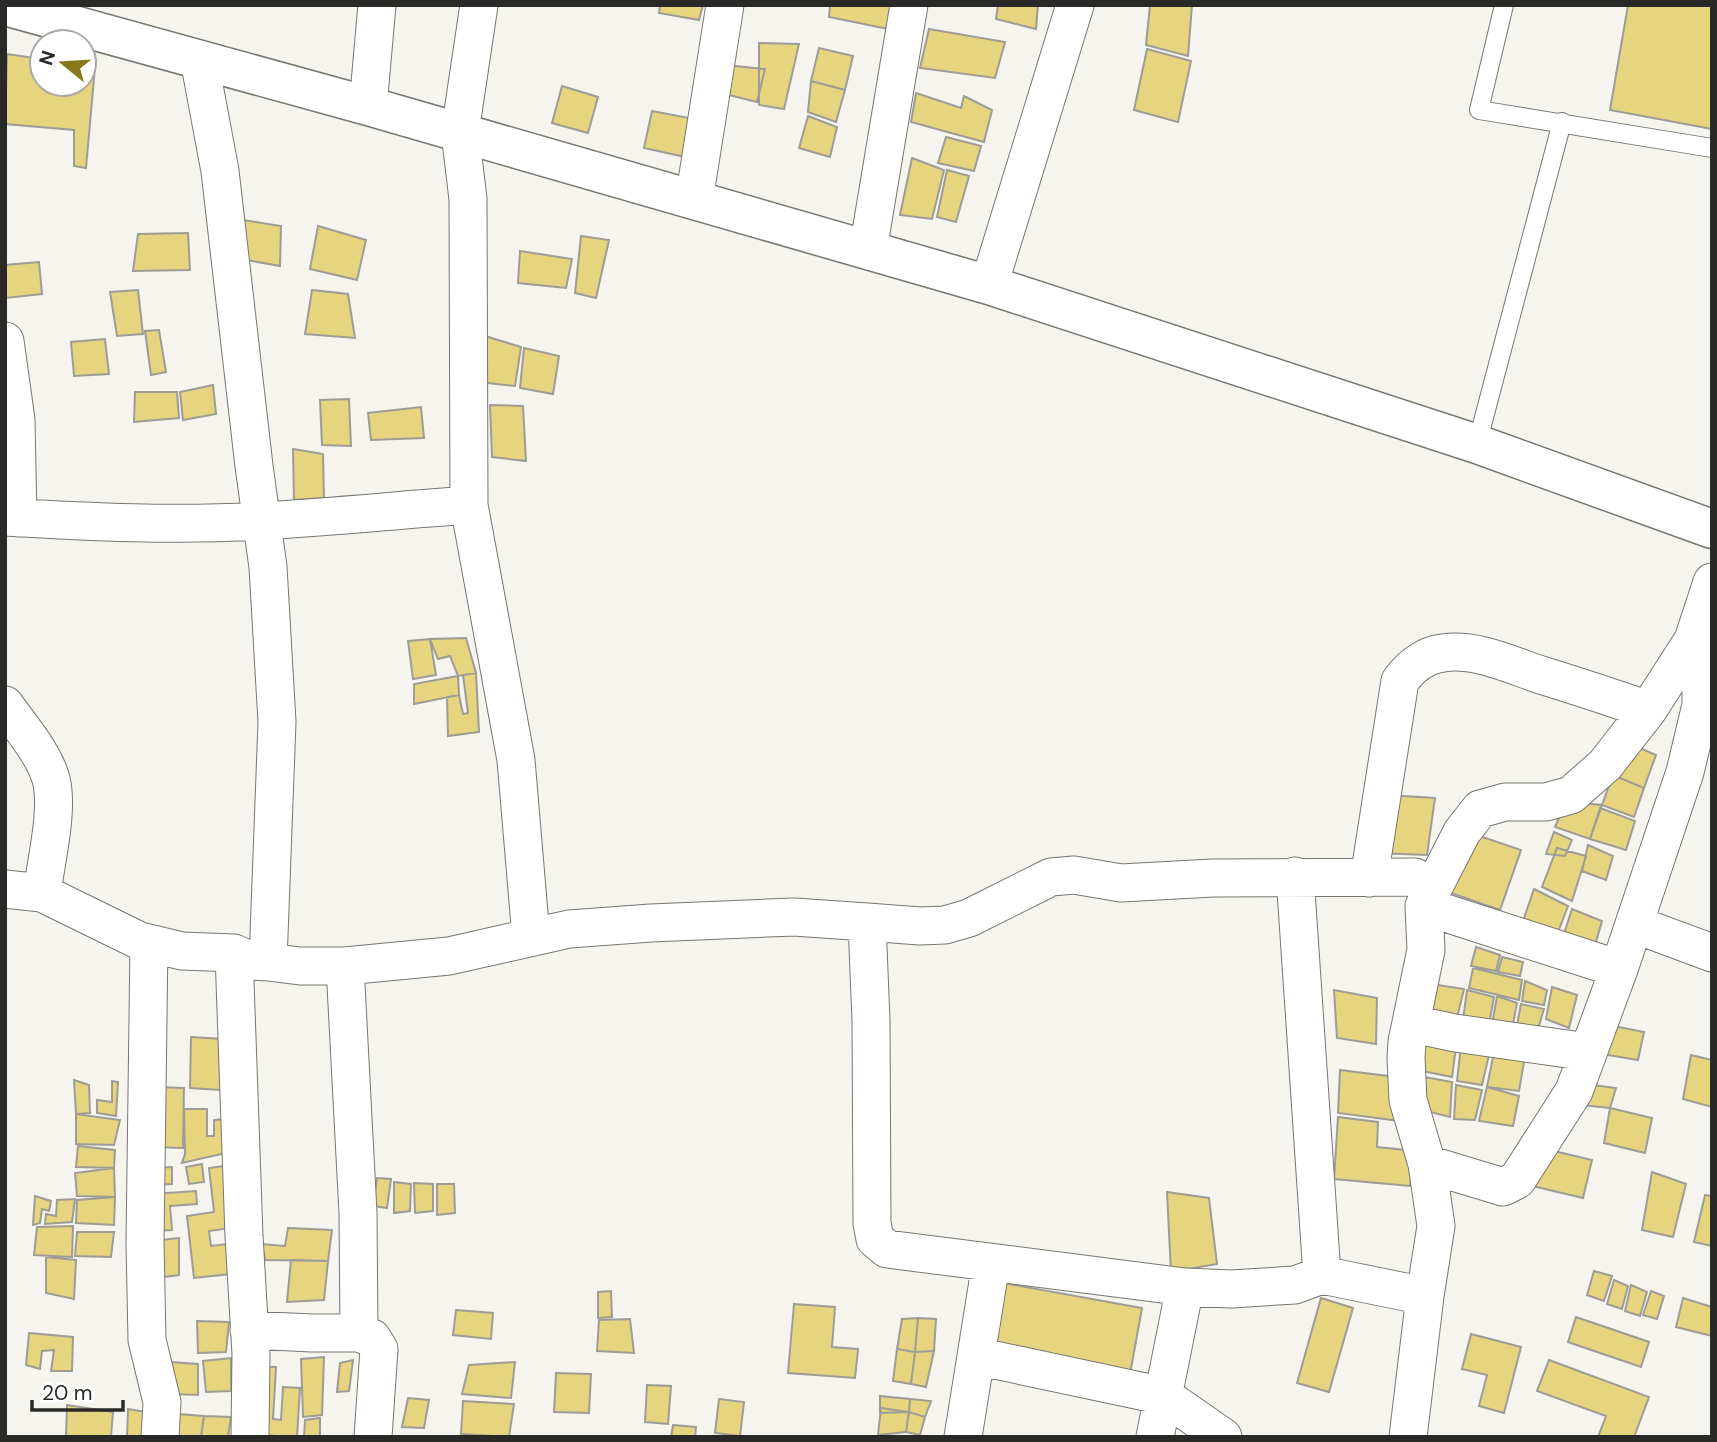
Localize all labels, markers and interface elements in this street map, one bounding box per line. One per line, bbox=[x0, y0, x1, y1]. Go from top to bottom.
north arrow bbox=[28, 28, 98, 98]
text: N bbox=[33, 47, 61, 68]
scale bar bbox=[32, 1368, 122, 1412]
text: 20 m bbox=[42, 1379, 93, 1407]

